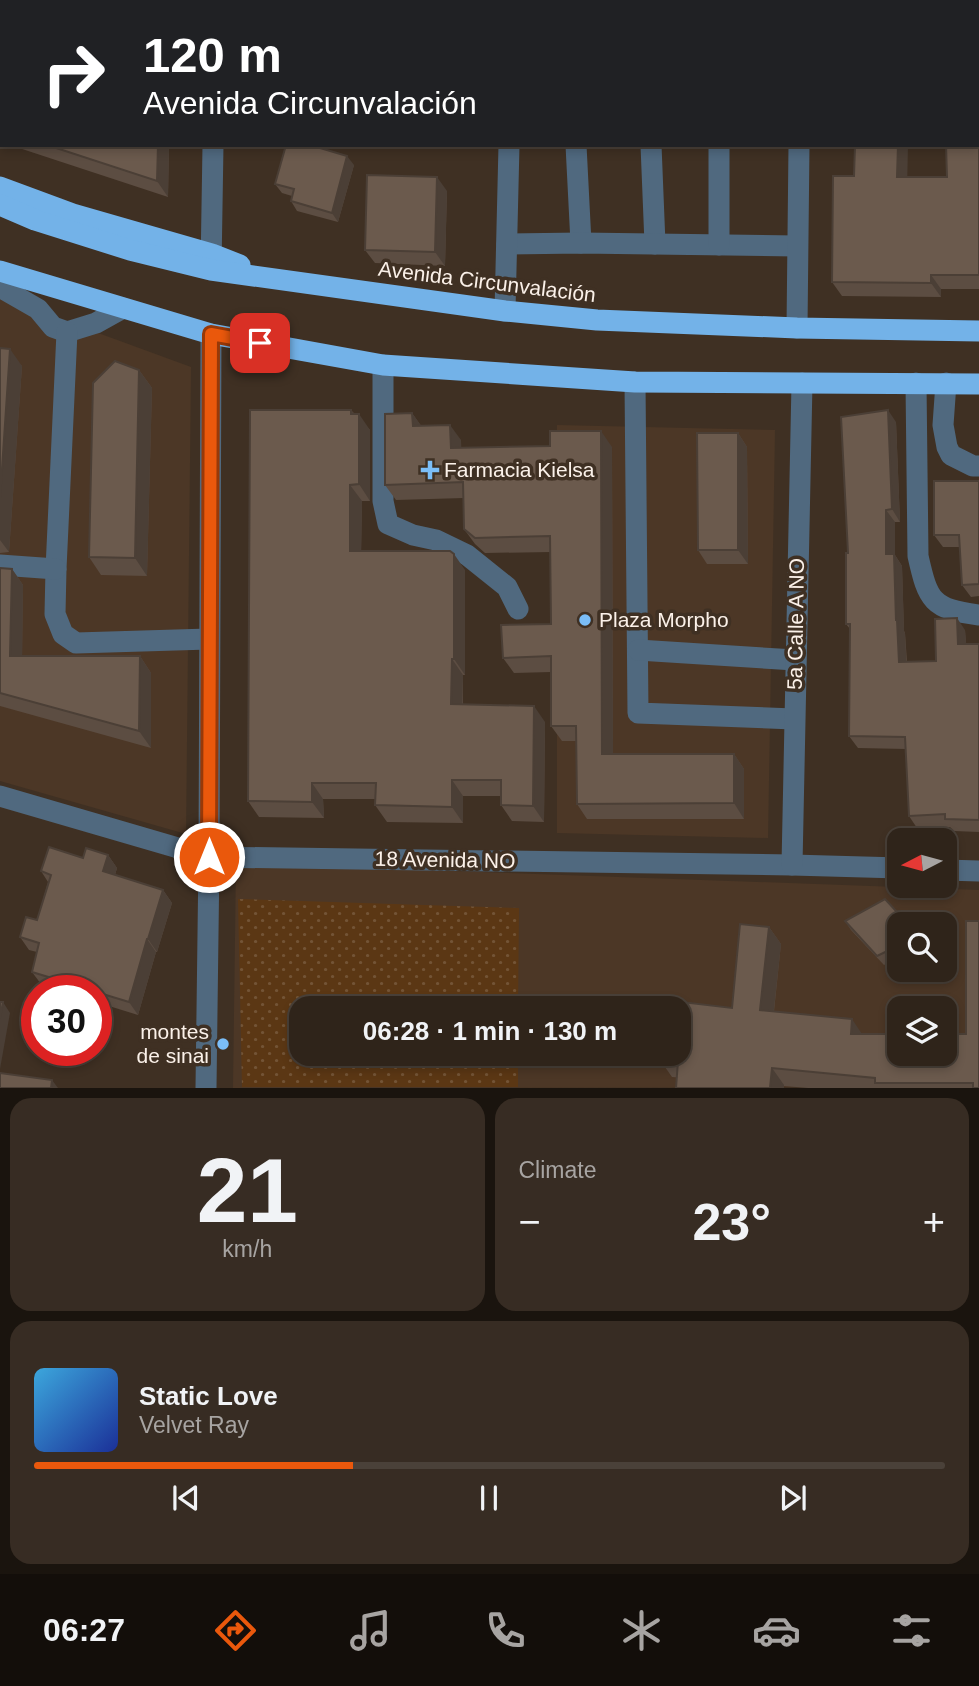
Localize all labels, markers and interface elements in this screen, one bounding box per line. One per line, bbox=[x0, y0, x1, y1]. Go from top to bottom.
icon: right bbox=[28, 28, 119, 119]
text: 120 m bbox=[143, 28, 282, 82]
text: Avenida Circunvalación bbox=[143, 85, 477, 121]
street label: Avenida Circunvalación bbox=[377, 257, 597, 306]
pin bbox=[230, 313, 290, 373]
icon: arrive bbox=[241, 324, 279, 362]
place label: Farmacia Kielsa bbox=[444, 458, 595, 481]
marker: Farmacia Kielsa bbox=[422, 462, 438, 478]
street label: 5a Calle A NO bbox=[783, 558, 808, 690]
place label: Plaza Morpho bbox=[599, 608, 729, 631]
marker: Plaza Morpho bbox=[577, 612, 593, 628]
position arrow bbox=[172, 820, 246, 894]
north arrow bbox=[887, 828, 957, 898]
map controls bbox=[887, 828, 957, 1066]
street label: 18 Avenida NO bbox=[374, 847, 516, 872]
button: search bbox=[887, 912, 957, 982]
speed limit sign: 30 bbox=[21, 975, 112, 1066]
button: layers bbox=[887, 996, 957, 1066]
text: 06:28 · 1 min · 130 m bbox=[363, 1016, 617, 1046]
place label: montes de sinai bbox=[137, 1020, 209, 1067]
marker: montes de sinai bbox=[215, 1036, 231, 1052]
text: 21 bbox=[197, 1140, 298, 1241]
text: Climate bbox=[519, 1157, 596, 1183]
text: 23° bbox=[692, 1193, 771, 1251]
text: − bbox=[519, 1201, 541, 1243]
text: + bbox=[923, 1201, 945, 1243]
text: km/h bbox=[222, 1236, 272, 1262]
text: Static Love bbox=[139, 1381, 278, 1411]
text: Velvet Ray bbox=[139, 1412, 249, 1438]
icon: previous bbox=[167, 1479, 205, 1517]
icon: pause bbox=[470, 1479, 508, 1517]
icon: next bbox=[774, 1479, 812, 1517]
icon: directions bbox=[211, 1606, 260, 1655]
icon: music bbox=[346, 1606, 395, 1655]
icon: phone bbox=[481, 1606, 530, 1655]
icon: climate bbox=[617, 1606, 666, 1655]
icon: car bbox=[752, 1606, 801, 1655]
icon: filters bbox=[887, 1606, 936, 1655]
text: 06:27 bbox=[43, 1612, 125, 1648]

